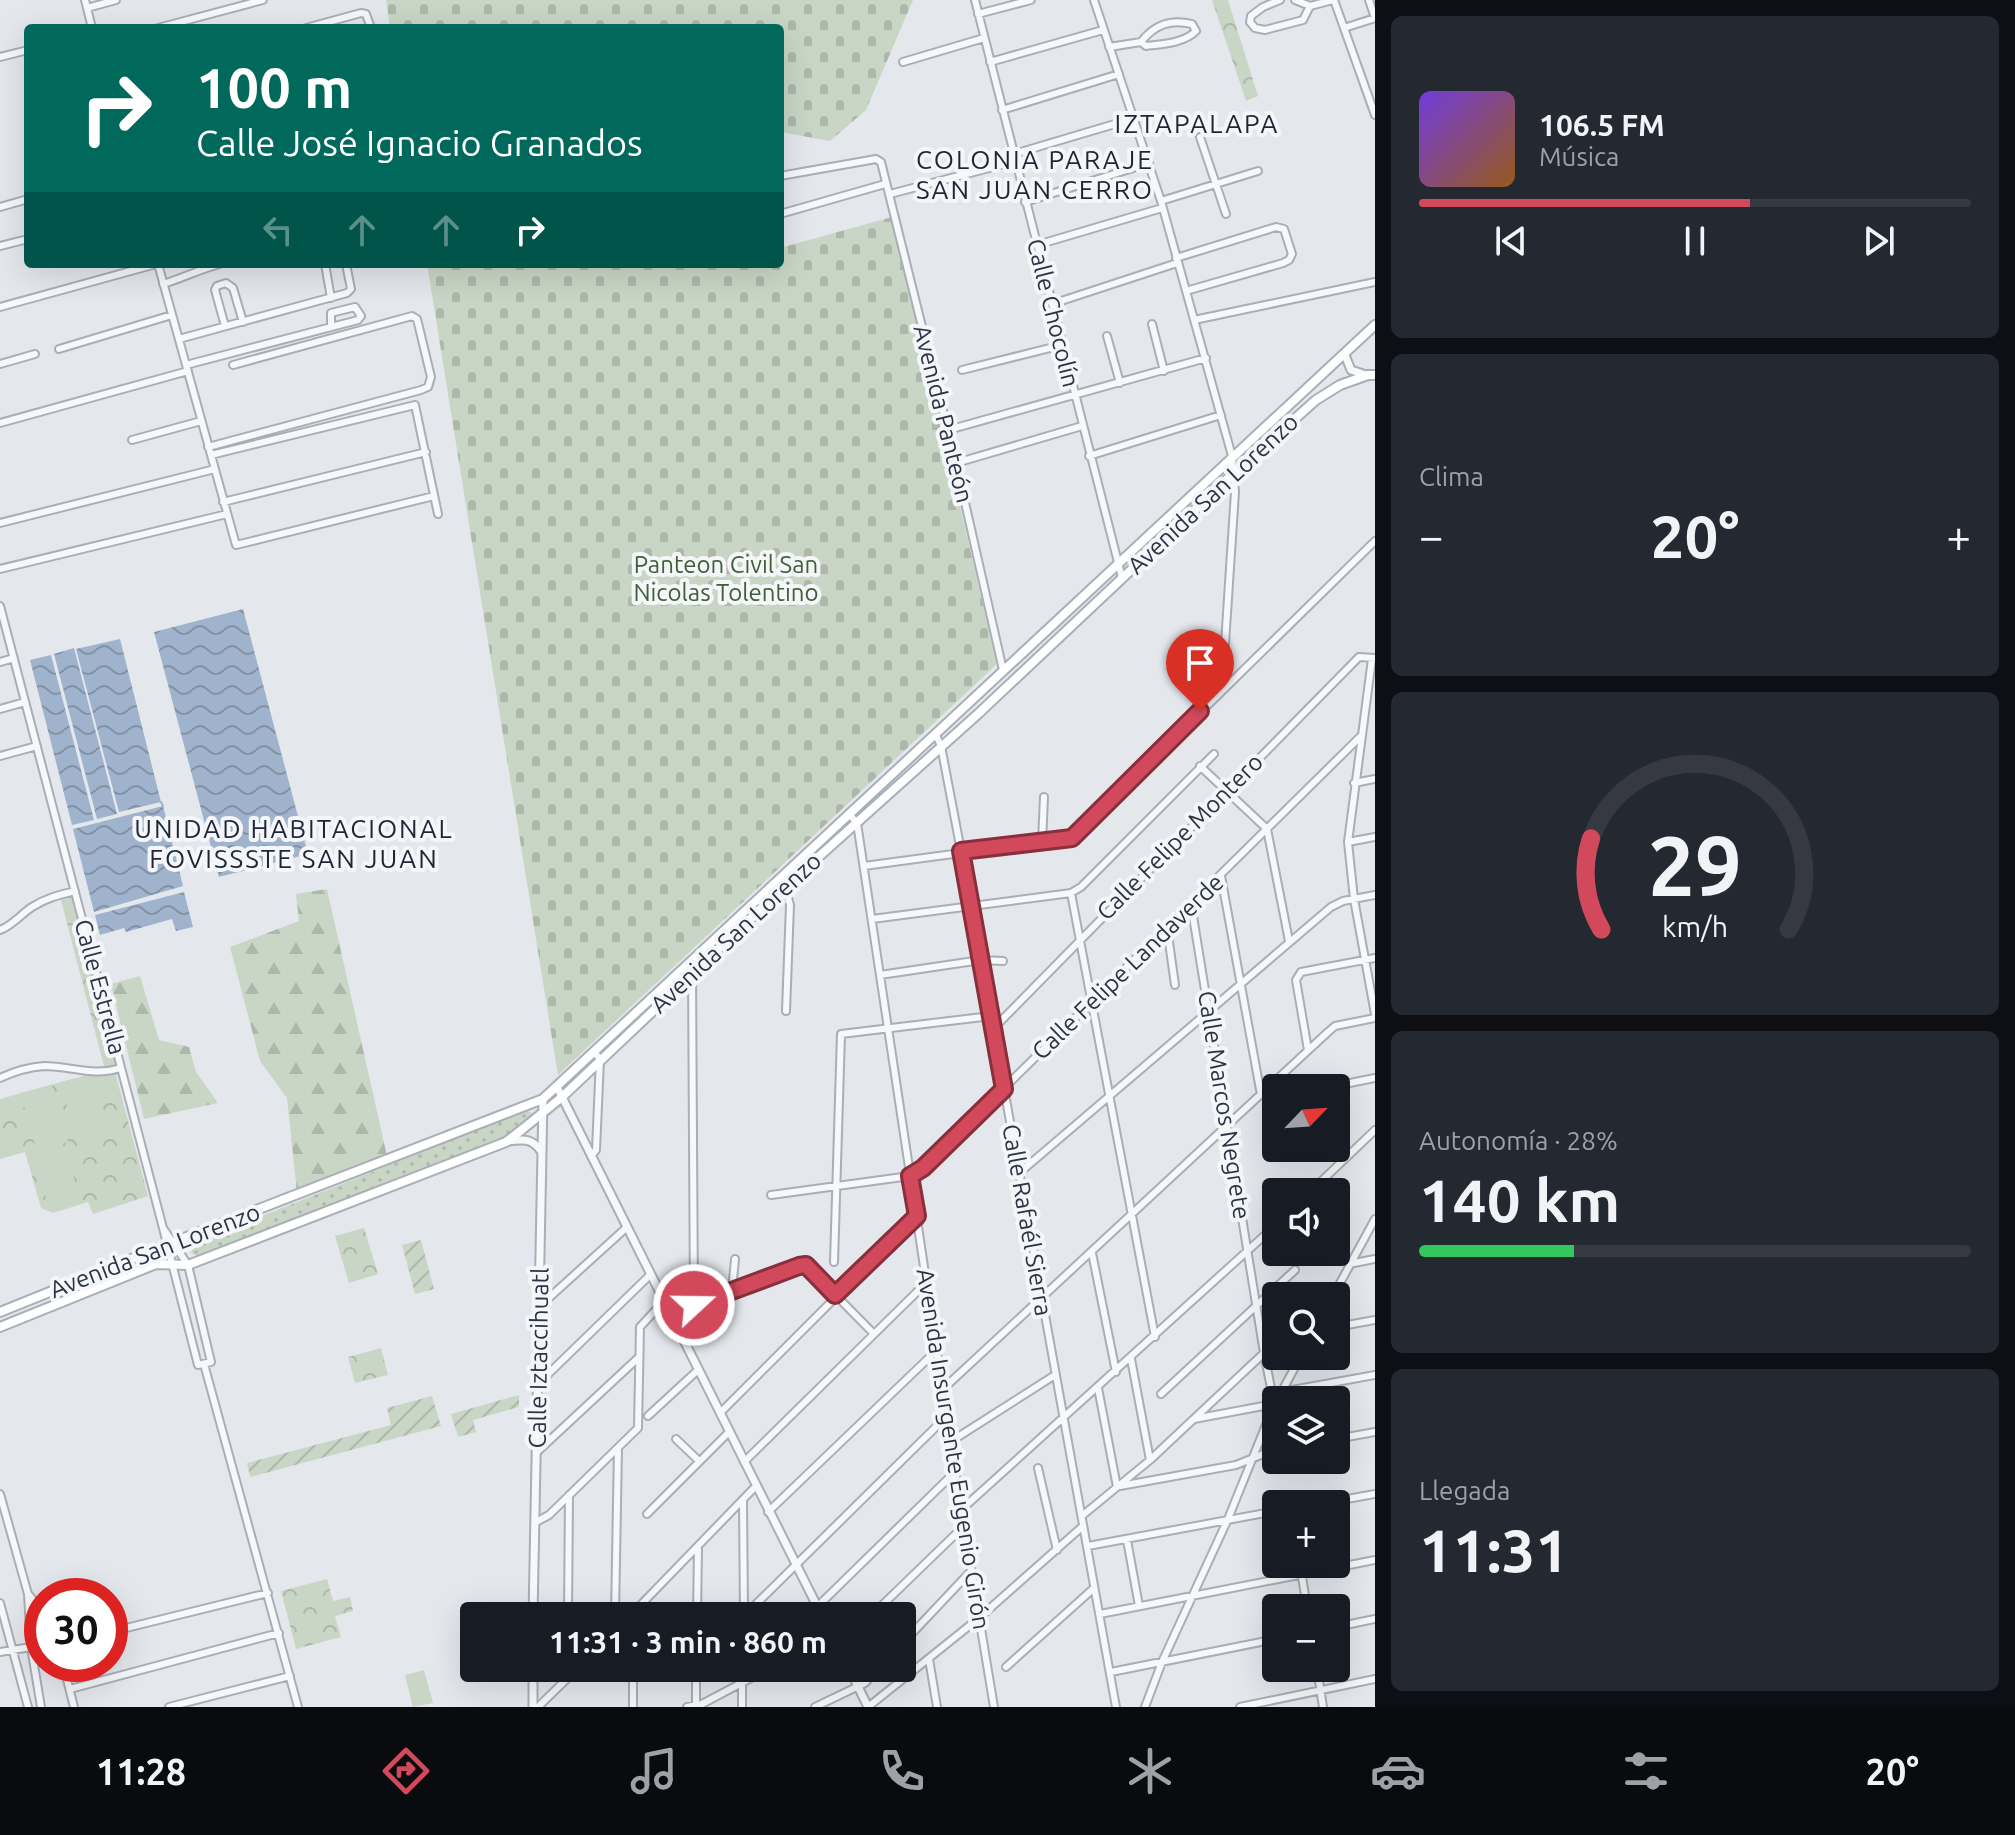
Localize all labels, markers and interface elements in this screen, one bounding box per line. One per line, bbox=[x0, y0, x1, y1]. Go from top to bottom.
icon: right bbox=[64, 56, 168, 160]
text: 100 m bbox=[196, 56, 352, 119]
text: 106.5 FM bbox=[1539, 108, 1665, 142]
district label: IZTAPALAPA bbox=[1115, 109, 1279, 138]
text: Calle José Ignacio Granados bbox=[196, 122, 643, 163]
text: Música bbox=[1539, 142, 1619, 171]
district label: COLONIA PARAJE SAN JUAN CERRO bbox=[916, 145, 1154, 204]
icon: left bbox=[256, 208, 300, 252]
icon: ahead bbox=[340, 208, 384, 252]
icon: ahead bbox=[424, 208, 468, 252]
icon: right bbox=[508, 208, 552, 252]
icon: previous bbox=[1489, 219, 1533, 263]
icon: pause bbox=[1673, 219, 1717, 263]
icon: next bbox=[1857, 219, 1901, 263]
street label: Calle Chocolín bbox=[1022, 236, 1085, 390]
street label: Avenida Panteón bbox=[908, 322, 979, 506]
street label: Avenida San Lorenzo bbox=[1122, 408, 1303, 580]
text: Clima bbox=[1419, 462, 1484, 491]
text: 20° bbox=[1651, 502, 1739, 569]
text: − bbox=[1419, 511, 1444, 560]
text: + bbox=[1946, 511, 1971, 560]
park label: Panteon Civil San Nicolas Tolentino bbox=[633, 551, 819, 606]
pin bbox=[1166, 629, 1234, 711]
icon: arrive bbox=[1178, 641, 1222, 685]
street label: Calle Felipe Montero bbox=[1091, 748, 1268, 925]
district label: UNIDAD HABITACIONAL FOVISSSTE SAN JUAN bbox=[134, 814, 454, 873]
text: 29 bbox=[1648, 817, 1742, 911]
street label: Avenida San Lorenzo bbox=[645, 847, 826, 1019]
street label: Calle Felipe Landaverde bbox=[1027, 868, 1229, 1065]
text: km/h bbox=[1662, 910, 1728, 942]
street label: Calle Estrella bbox=[69, 916, 132, 1057]
street label: Calle Marcos Negrete bbox=[1193, 989, 1256, 1221]
north arrow bbox=[1262, 1074, 1350, 1162]
map controls bbox=[1262, 1074, 1350, 1682]
street label: Calle Rafaél Sierra bbox=[997, 1122, 1058, 1318]
text: Autonomía · 28% bbox=[1419, 1126, 1618, 1155]
text: 140 km bbox=[1419, 1166, 1620, 1233]
button: sound bbox=[1262, 1178, 1350, 1266]
street label: Avenida San Lorenzo bbox=[46, 1198, 264, 1303]
position arrow bbox=[652, 1263, 736, 1347]
street label: Avenida Insurgente Eugenio Girón bbox=[912, 1266, 995, 1631]
street label: Calle Iztaccihuatl bbox=[523, 1267, 554, 1449]
button: search bbox=[1262, 1282, 1350, 1370]
button: layers bbox=[1262, 1386, 1350, 1474]
text: Llegada bbox=[1419, 1476, 1510, 1505]
button: + bbox=[1262, 1490, 1350, 1578]
text: 11:31 bbox=[1419, 1516, 1569, 1583]
speed limit sign: 30 bbox=[24, 1578, 128, 1682]
button: − bbox=[1262, 1594, 1350, 1682]
text: 11:31 · 3 min · 860 m bbox=[549, 1625, 827, 1659]
icon: directions bbox=[378, 1743, 434, 1799]
icon: music bbox=[626, 1743, 682, 1799]
icon: phone bbox=[874, 1743, 930, 1799]
icon: climate bbox=[1122, 1743, 1178, 1799]
icon: car bbox=[1370, 1743, 1426, 1799]
icon: filters bbox=[1618, 1743, 1674, 1799]
text: 11:28 bbox=[96, 1751, 186, 1792]
text: 20° bbox=[1866, 1751, 1919, 1792]

